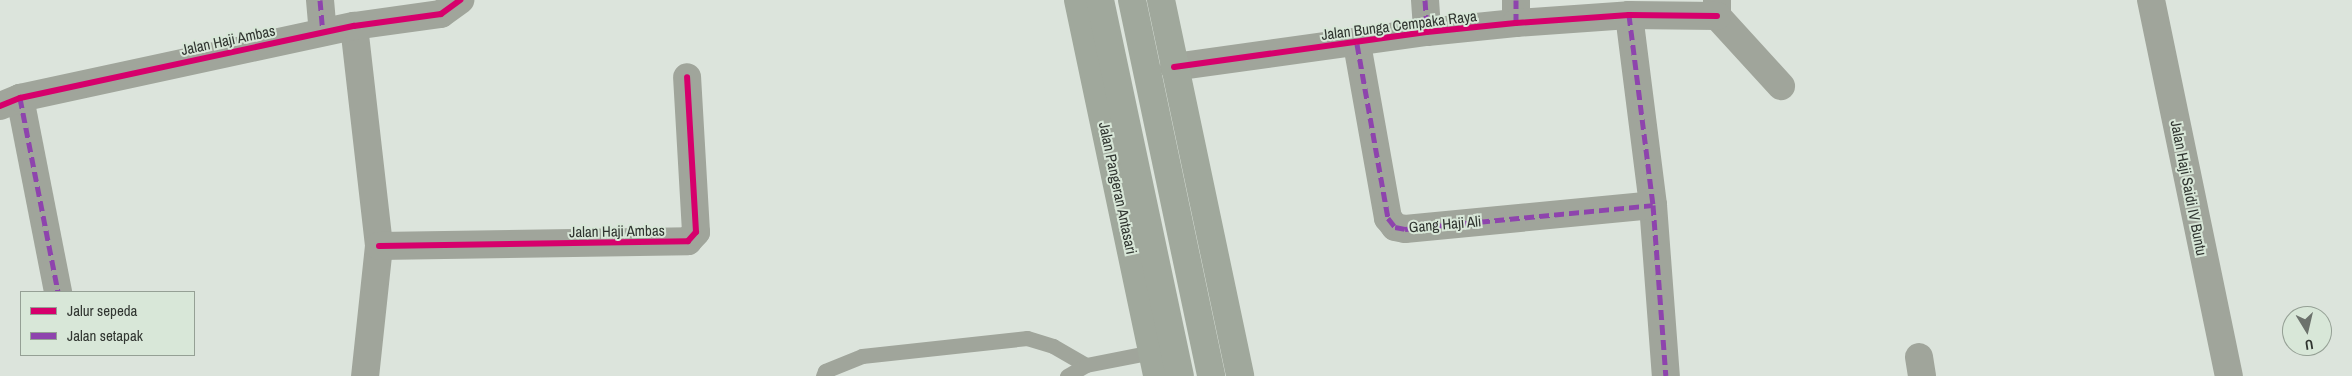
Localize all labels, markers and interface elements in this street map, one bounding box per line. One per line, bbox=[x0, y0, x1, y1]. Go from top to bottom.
street label: Jalan Bunga Cempaka Raya bbox=[1320, 7, 1478, 43]
street label: Jalan Haji Ambas bbox=[179, 21, 277, 59]
street label: Jalan Haji Saidi IV Buntu bbox=[2167, 119, 2211, 257]
street label: Jalan Pangeran Antasari bbox=[1095, 120, 1141, 256]
street label: Gang Haji Ali bbox=[1408, 212, 1482, 236]
street label: Jalan Haji Ambas bbox=[569, 221, 665, 241]
legend bbox=[20, 291, 195, 356]
text: Jalur sepeda bbox=[67, 300, 137, 321]
north arrow bbox=[2282, 306, 2332, 356]
text: Jalan setapak bbox=[67, 325, 143, 346]
text: U bbox=[2304, 335, 2315, 354]

